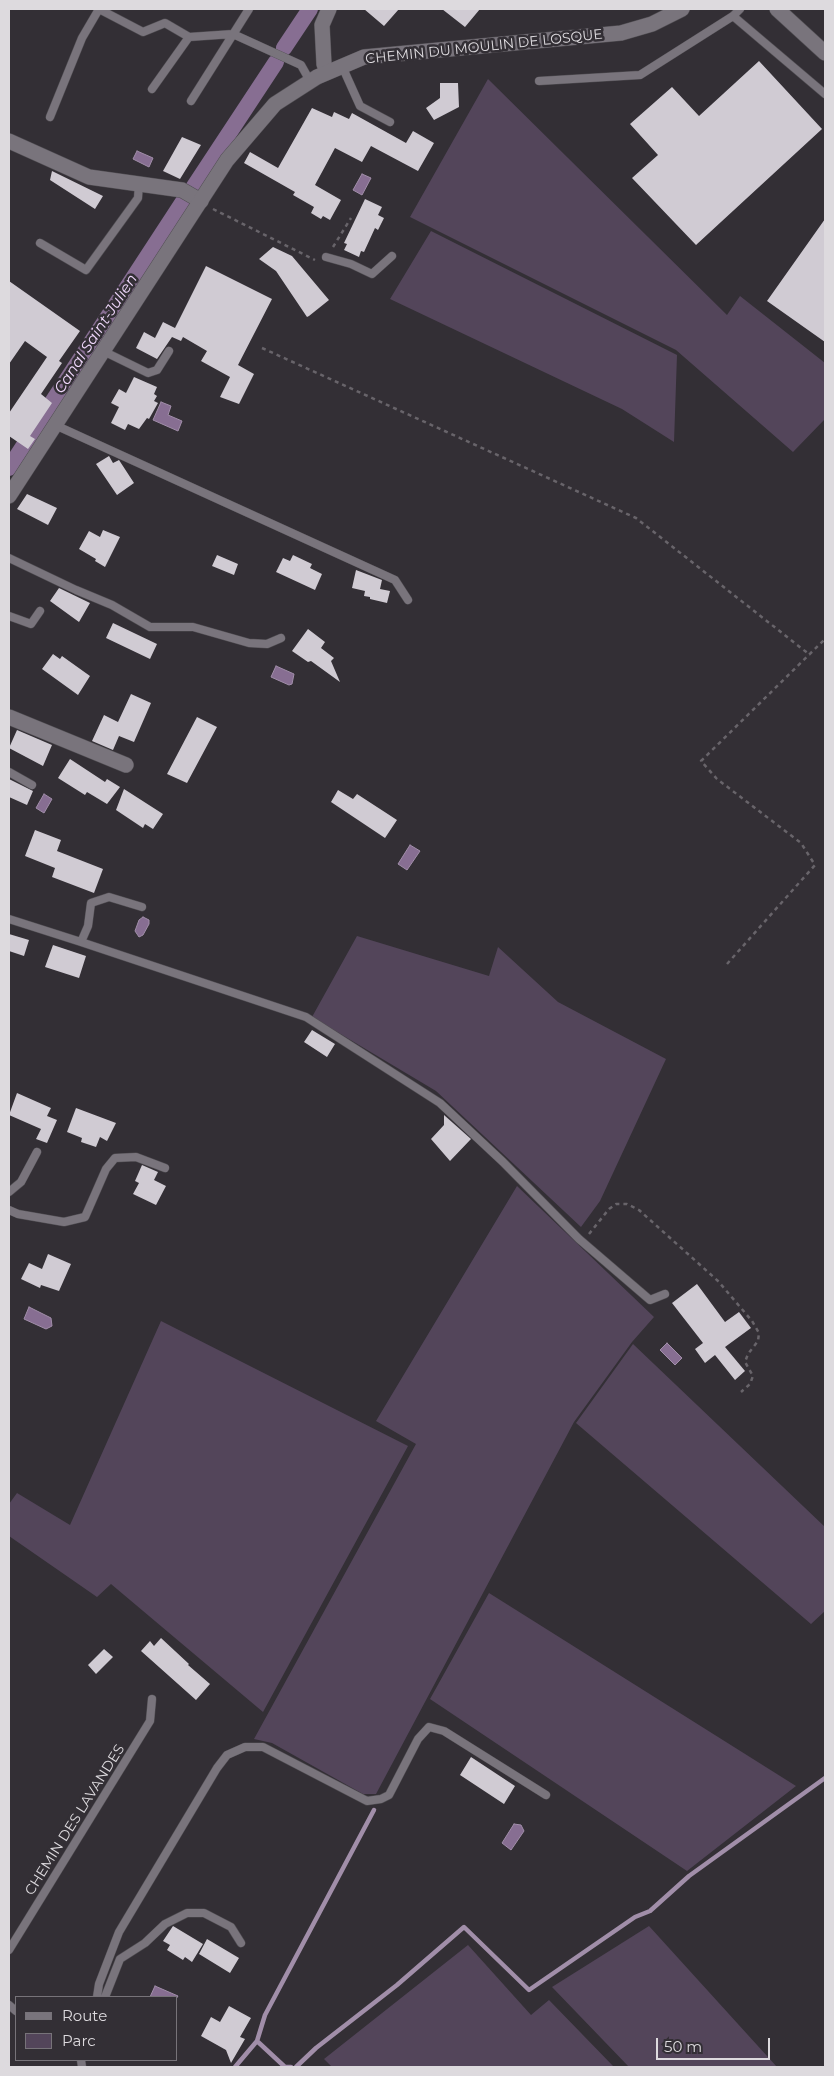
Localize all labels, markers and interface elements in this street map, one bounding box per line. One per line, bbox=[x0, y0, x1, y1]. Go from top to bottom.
street label: CHEMIN DU MOULIN DE LOSQUE bbox=[364, 26, 604, 68]
water label: Canal Saint-Julien bbox=[51, 271, 141, 397]
street label: CHEMIN DES LAVANDES bbox=[22, 1742, 128, 1898]
legend bbox=[15, 1996, 178, 2061]
text: Route bbox=[62, 2006, 107, 2025]
scale bar bbox=[659, 2028, 773, 2060]
text: Parc bbox=[62, 2031, 96, 2050]
text: 50 m bbox=[664, 2037, 702, 2056]

